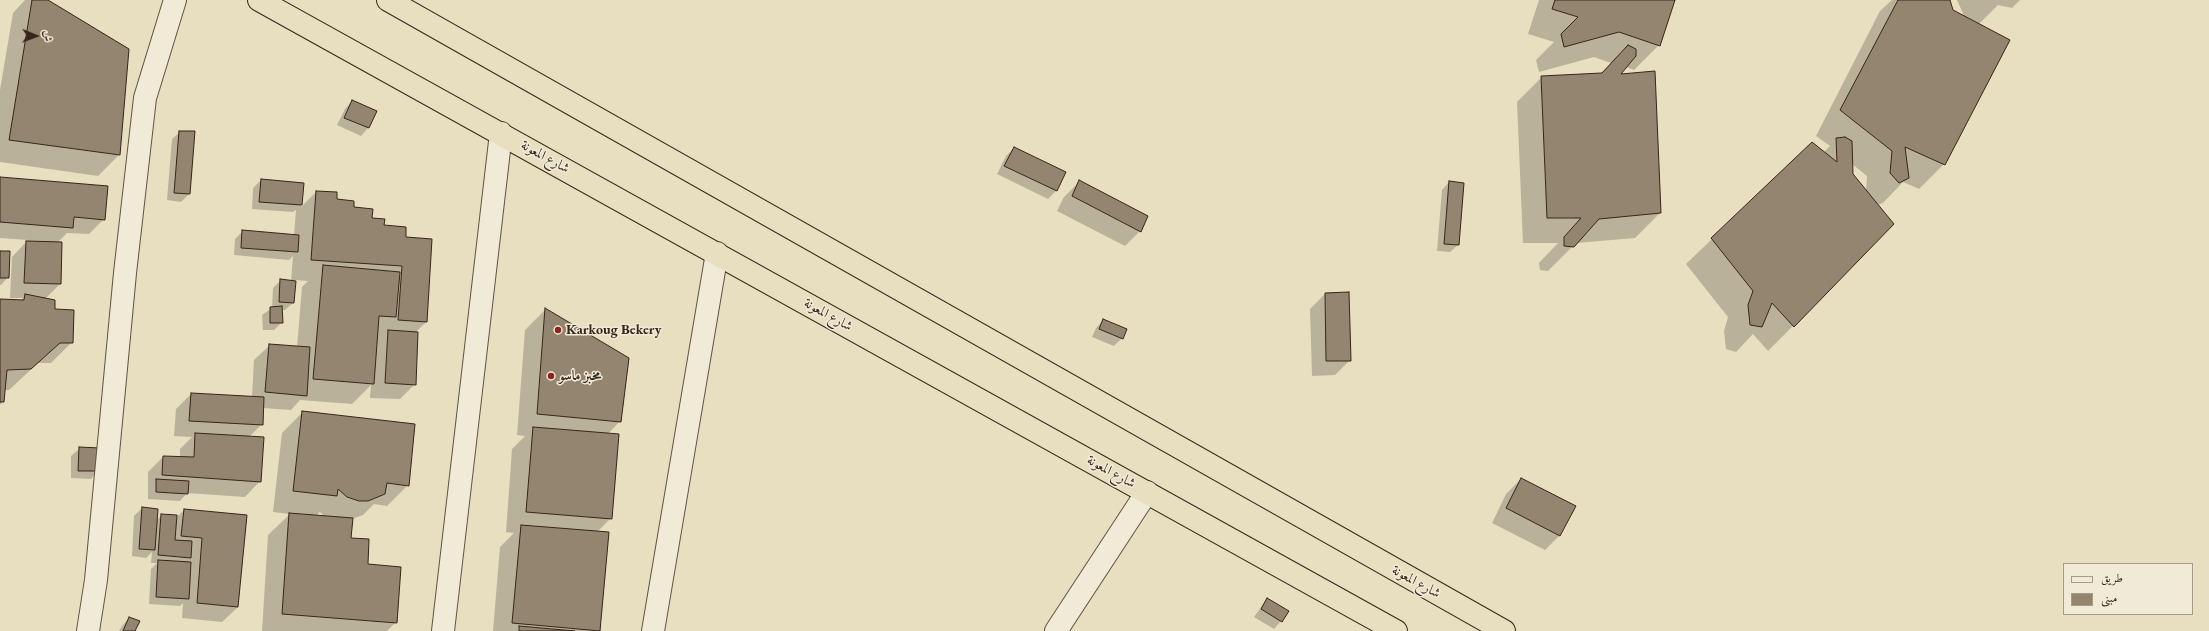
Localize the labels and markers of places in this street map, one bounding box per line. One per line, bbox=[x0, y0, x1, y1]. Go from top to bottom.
place label: Karkoug Bekery bbox=[566, 322, 661, 338]
marker: Karkoug Bekery bbox=[553, 325, 563, 335]
place label: مخبز ماسو bbox=[559, 368, 601, 384]
marker: مخبز ماسو bbox=[546, 371, 556, 381]

